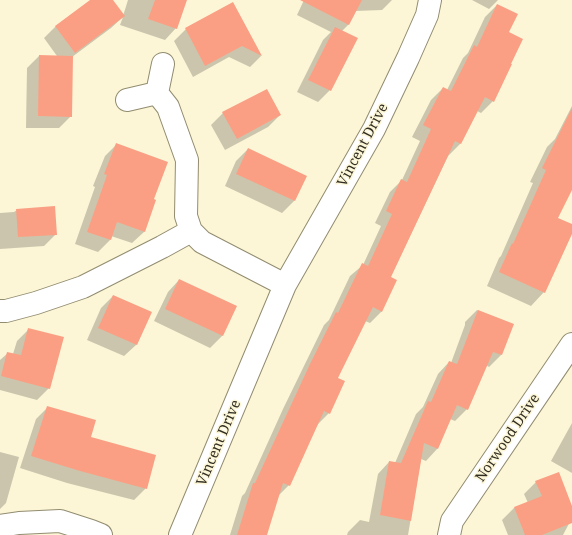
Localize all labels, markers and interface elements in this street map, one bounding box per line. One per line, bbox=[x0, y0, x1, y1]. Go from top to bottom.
street label: Vincent Drive bbox=[334, 101, 392, 189]
street label: Norwood Drive bbox=[472, 391, 544, 485]
street label: Vincent Drive bbox=[193, 397, 245, 489]

